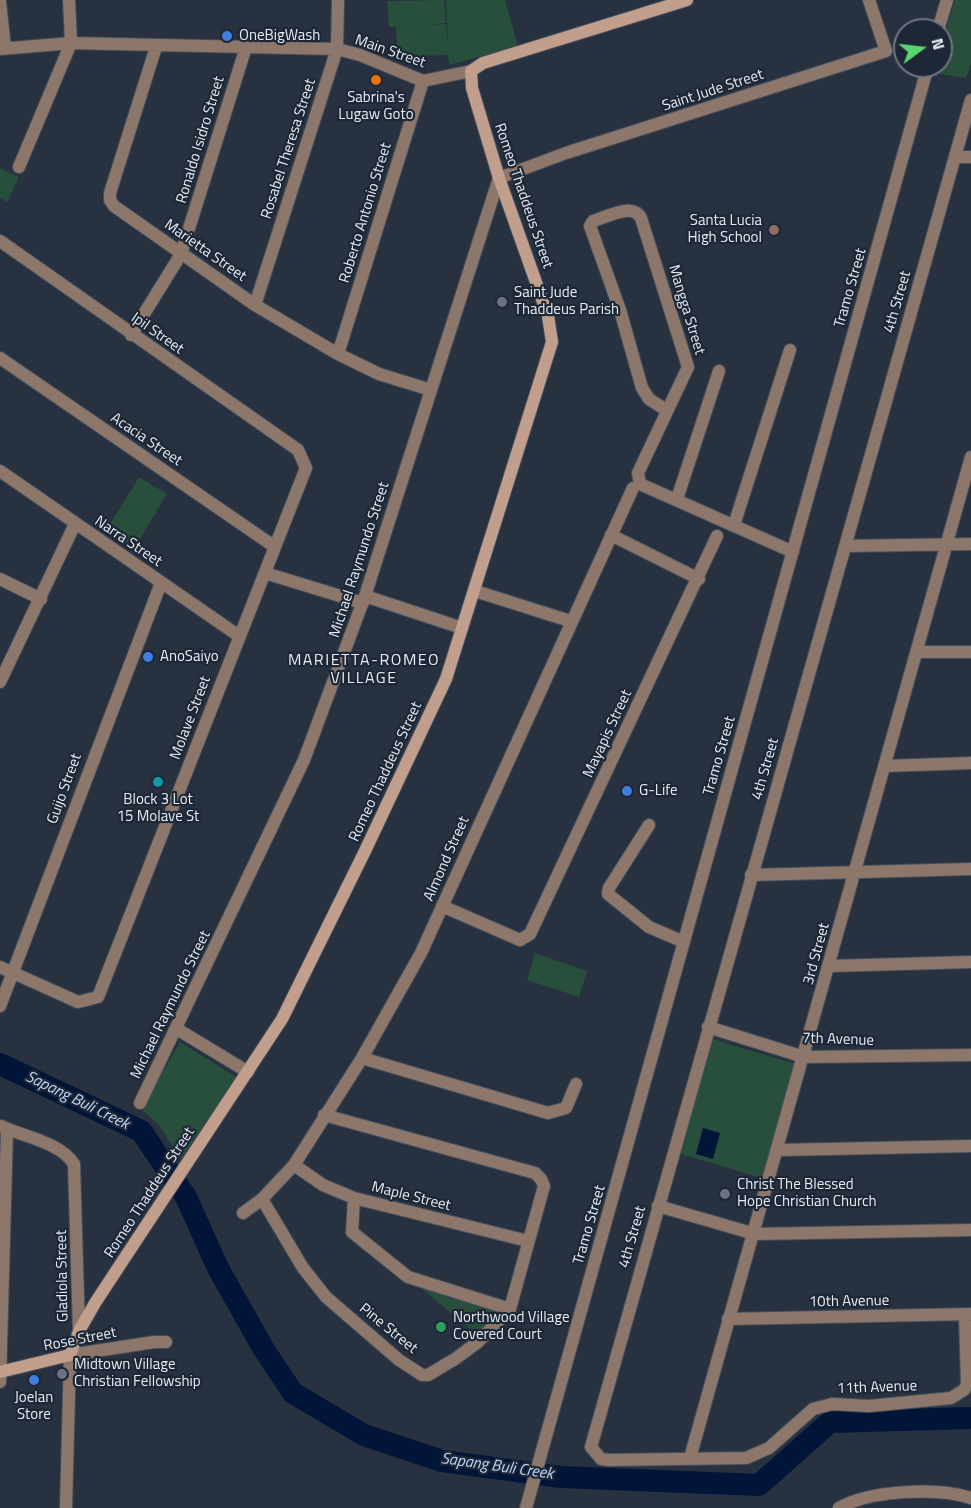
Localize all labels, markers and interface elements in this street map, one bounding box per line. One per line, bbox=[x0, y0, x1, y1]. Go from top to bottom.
north arrow bbox=[893, 18, 953, 78]
place label: OneBigWash bbox=[239, 27, 320, 45]
marker: OneBigWash bbox=[220, 29, 234, 43]
street label: Main Street bbox=[352, 32, 428, 72]
text: N bbox=[925, 35, 951, 52]
street label: Saint Jude Street bbox=[660, 66, 766, 116]
marker: Sabrina's Lugaw Goto bbox=[369, 73, 383, 87]
street label: Ronaldo Isidro Street bbox=[173, 74, 229, 206]
street label: Rosabel Theresa Street bbox=[258, 77, 320, 221]
place label: Sabrina's Lugaw Goto bbox=[338, 89, 414, 124]
street label: Romeo Thaddeus Street bbox=[490, 121, 556, 271]
street label: Roberto Antonio Street bbox=[336, 141, 396, 285]
place label: Santa Lucia High School bbox=[687, 212, 762, 247]
street label: Marietta Street bbox=[160, 216, 250, 286]
marker: Santa Lucia High School bbox=[767, 223, 781, 237]
street label: Tramo Street bbox=[831, 246, 871, 330]
street label: Mangga Street bbox=[664, 263, 708, 357]
street label: 4th Street bbox=[881, 269, 915, 335]
place label: Saint Jude Thaddeus Parish bbox=[514, 284, 619, 319]
marker: Saint Jude Thaddeus Parish bbox=[495, 295, 509, 309]
street label: Ipil Street bbox=[127, 309, 187, 359]
street label: Acacia Street bbox=[107, 410, 185, 470]
street label: Michael Raymundo Street bbox=[326, 480, 394, 640]
street label: Narra Street bbox=[91, 513, 165, 571]
place label: AnoSaiyo bbox=[160, 648, 219, 666]
marker: AnoSaiyo bbox=[141, 650, 155, 664]
district label: MARIETTA-ROMEO VILLAGE bbox=[288, 651, 440, 689]
street label: Molave Street bbox=[167, 674, 215, 762]
street label: Mayapis Street bbox=[580, 687, 636, 781]
street label: Romeo Thaddeus Street bbox=[346, 699, 426, 845]
street label: Tramo Street bbox=[700, 714, 740, 798]
street label: 4th Street bbox=[749, 736, 783, 802]
street label: Guijo Street bbox=[44, 751, 86, 827]
marker: Block 3 Lot 15 Molave St bbox=[151, 775, 165, 789]
place label: G-Life bbox=[639, 782, 678, 800]
marker: G-Life bbox=[620, 784, 634, 798]
place label: Block 3 Lot 15 Molave St bbox=[117, 791, 199, 826]
street label: Almond Street bbox=[420, 814, 474, 904]
street label: 3rd Street bbox=[800, 921, 834, 987]
street label: Michael Raymundo Street bbox=[127, 928, 215, 1082]
street label: 7th Avenue bbox=[802, 1030, 874, 1050]
water label: Sapang Buli Creek bbox=[22, 1068, 132, 1134]
street label: Romeo Thaddeus Street bbox=[101, 1124, 199, 1262]
place label: Christ The Blessed Hope Christian Church bbox=[737, 1176, 877, 1211]
street label: Maple Street bbox=[370, 1178, 452, 1216]
street label: Tramo Street bbox=[570, 1183, 610, 1267]
marker: Christ The Blessed Hope Christian Church bbox=[718, 1187, 732, 1201]
street label: 4th Street bbox=[616, 1204, 650, 1270]
street label: Gladiola Street bbox=[53, 1230, 73, 1322]
street label: 10th Avenue bbox=[809, 1292, 889, 1312]
street label: Pine Street bbox=[355, 1300, 421, 1358]
place label: Northwood Village Covered Court bbox=[453, 1309, 570, 1344]
marker: Northwood Village Covered Court bbox=[434, 1320, 448, 1334]
street label: Rose Street bbox=[42, 1324, 118, 1356]
place label: Midtown Village Christian Fellowship bbox=[74, 1356, 201, 1391]
marker: Midtown Village Christian Fellowship bbox=[55, 1367, 69, 1381]
marker: Joelan Store bbox=[27, 1373, 41, 1387]
street label: 11th Avenue bbox=[837, 1378, 917, 1398]
place label: Joelan Store bbox=[15, 1389, 53, 1424]
water label: Sapang Buli Creek bbox=[440, 1450, 554, 1484]

